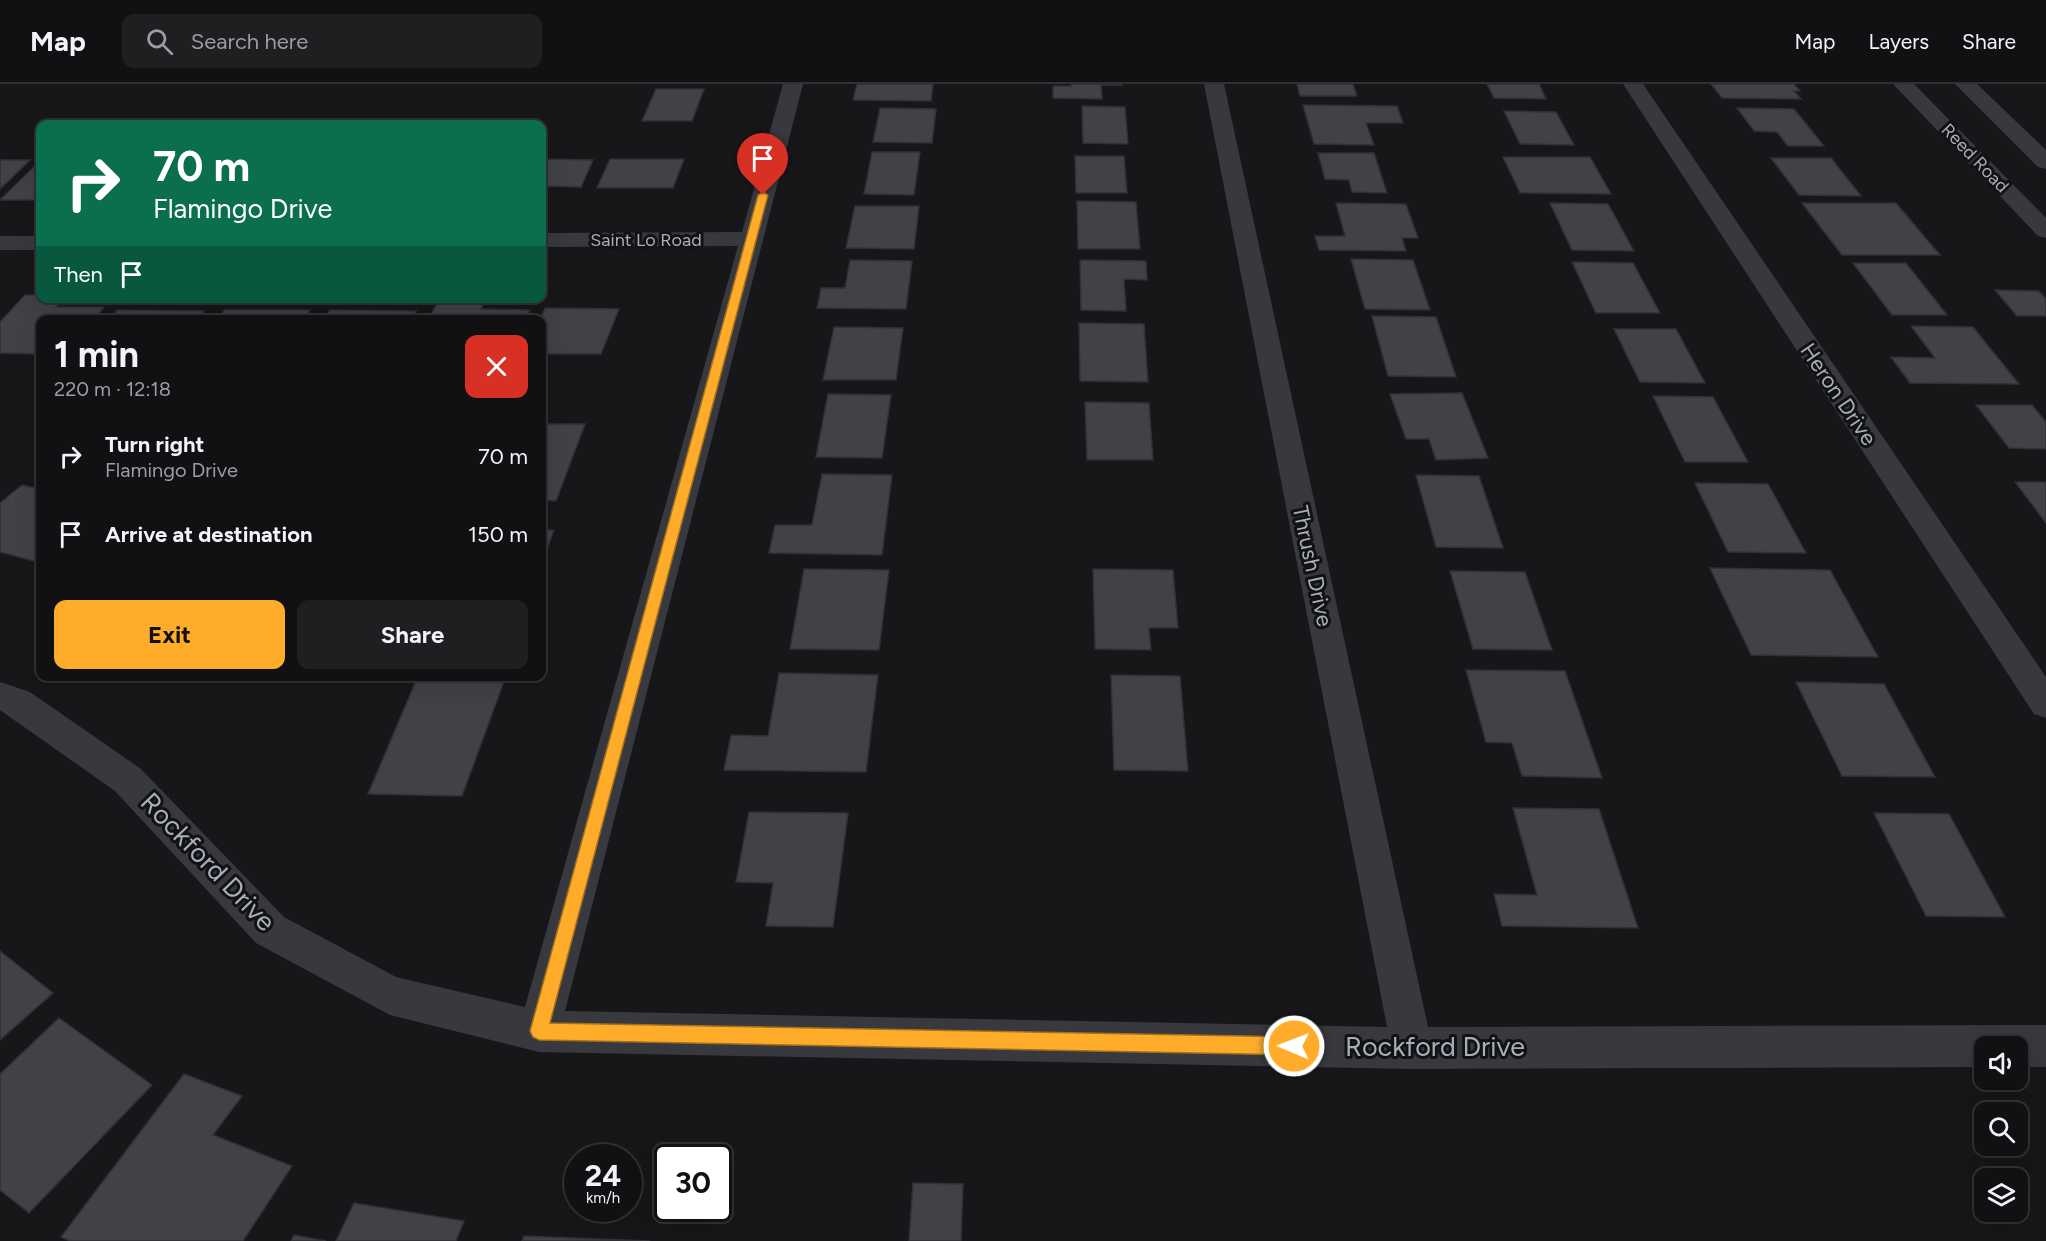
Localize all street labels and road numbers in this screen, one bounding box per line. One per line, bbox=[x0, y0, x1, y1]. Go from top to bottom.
street label: Reed Road bbox=[1937, 119, 2013, 197]
street label: Saint Lo Road bbox=[590, 229, 702, 251]
street label: Heron Drive bbox=[1795, 338, 1883, 450]
street label: Thrush Drive bbox=[1287, 503, 1338, 629]
street label: Rockford Drive bbox=[134, 786, 283, 938]
street label: Rockford Drive bbox=[1345, 1030, 1525, 1063]

